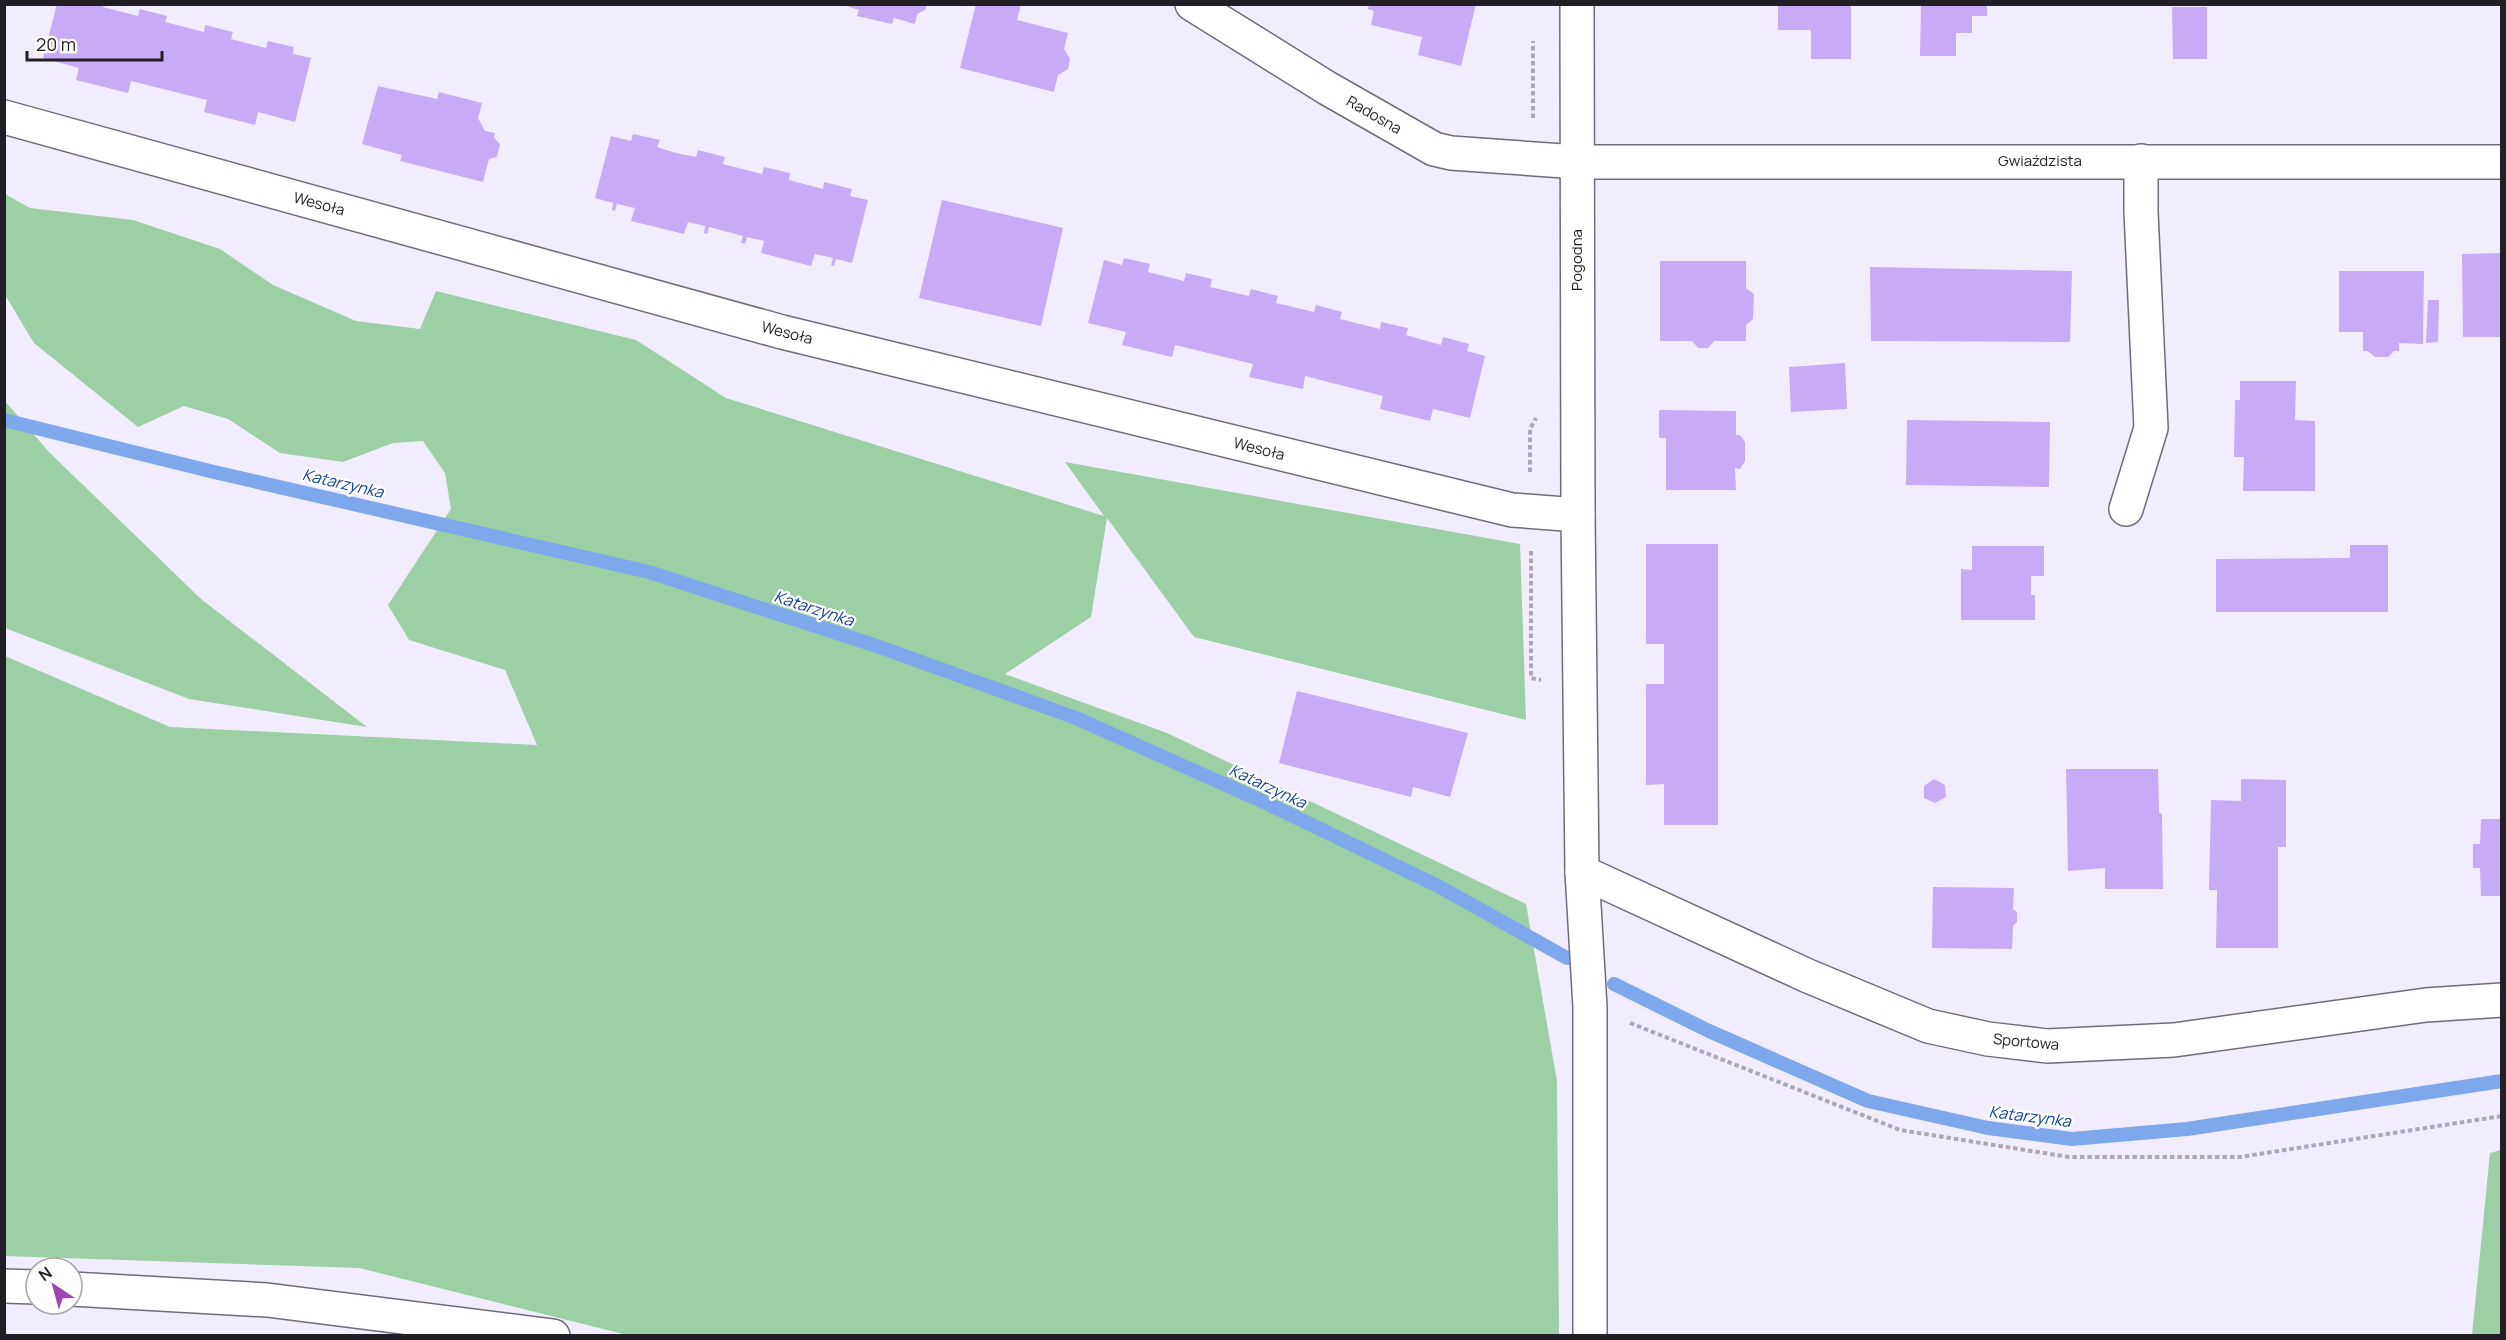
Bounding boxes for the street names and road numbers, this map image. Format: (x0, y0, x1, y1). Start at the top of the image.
street label: Radosna (1343, 90, 1406, 139)
street label: Gwiaździsta (1998, 150, 2082, 171)
street label: Wesoła (291, 187, 347, 220)
street label: Pogodna (1566, 229, 1587, 291)
street label: Wesoła (759, 316, 815, 349)
street label: Wesoła (1231, 432, 1287, 465)
street label: Sportowa (1992, 1028, 2060, 1055)

